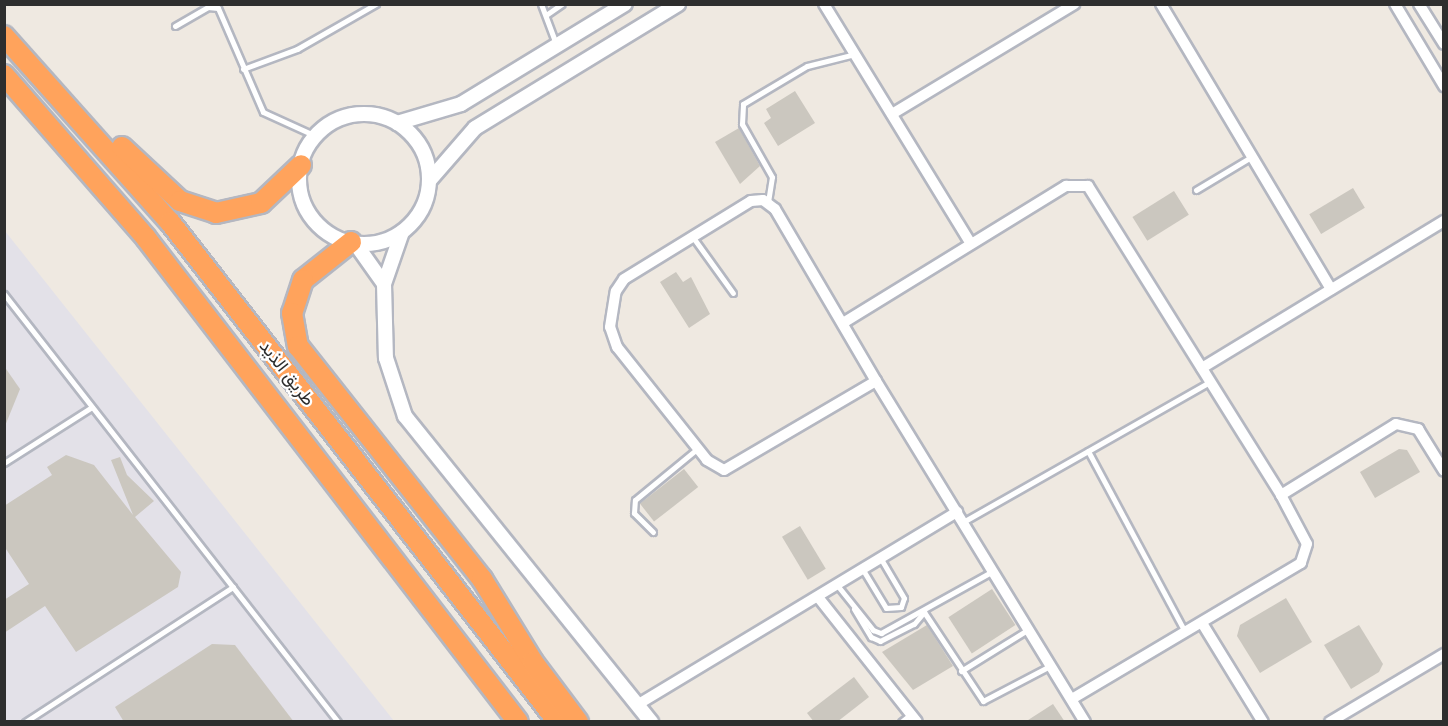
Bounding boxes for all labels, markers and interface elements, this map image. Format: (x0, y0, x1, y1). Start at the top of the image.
street label: طريق الذيد (255, 336, 319, 410)

